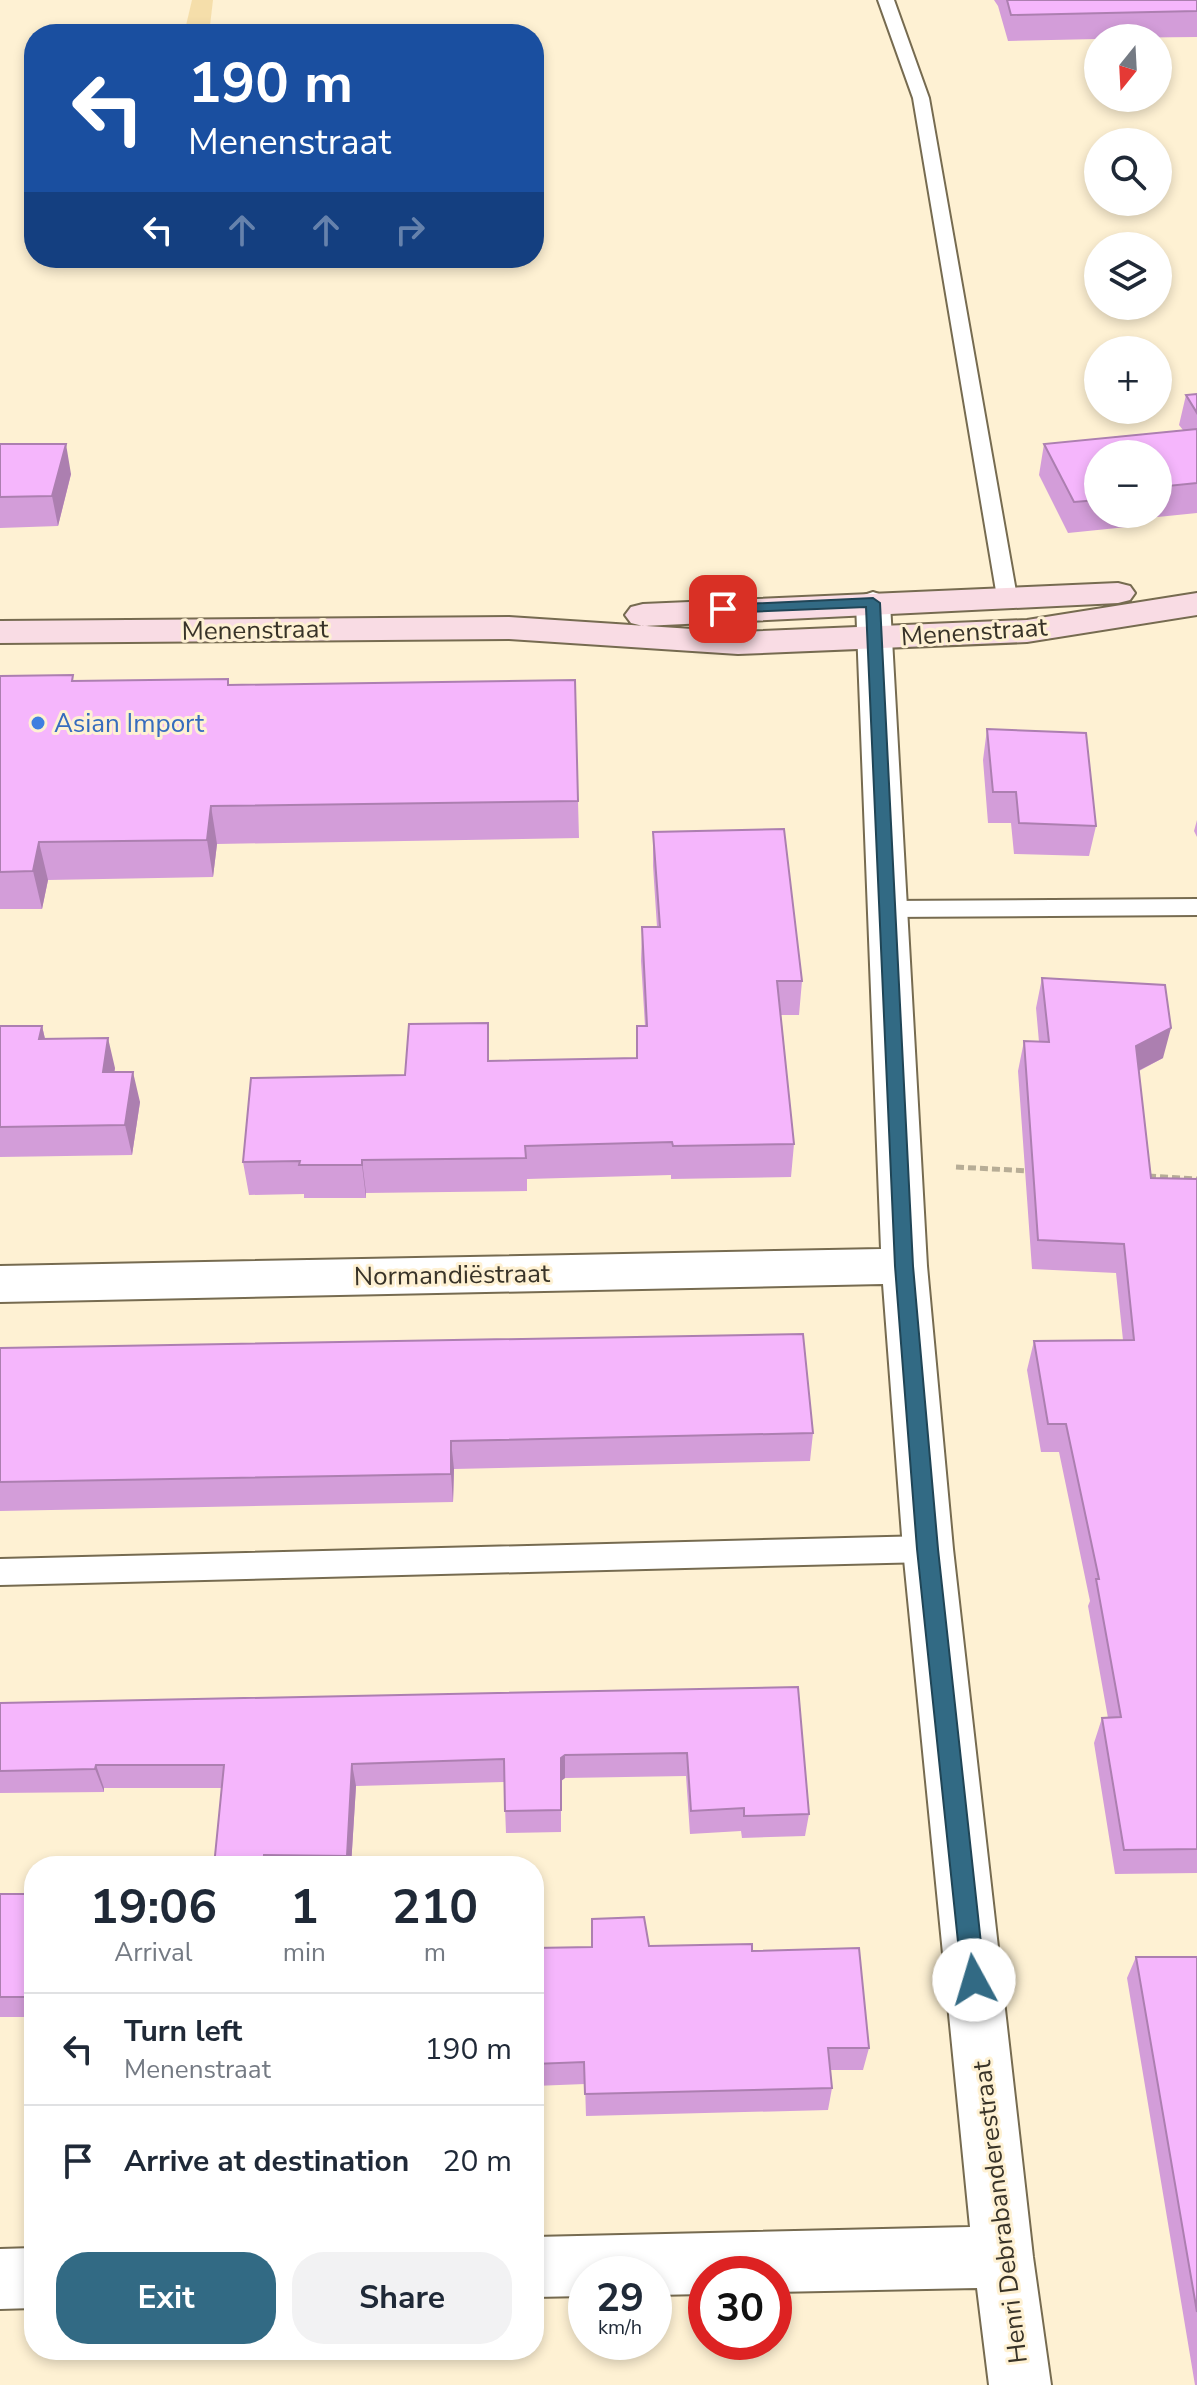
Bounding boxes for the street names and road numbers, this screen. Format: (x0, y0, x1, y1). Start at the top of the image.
street label: Menenstraat (900, 609, 1049, 655)
street label: Menenstraat (181, 611, 330, 649)
street label: Normandiëstraat (354, 1256, 551, 1294)
street label: Henri Debrabanderestraat (964, 2058, 1036, 2365)

